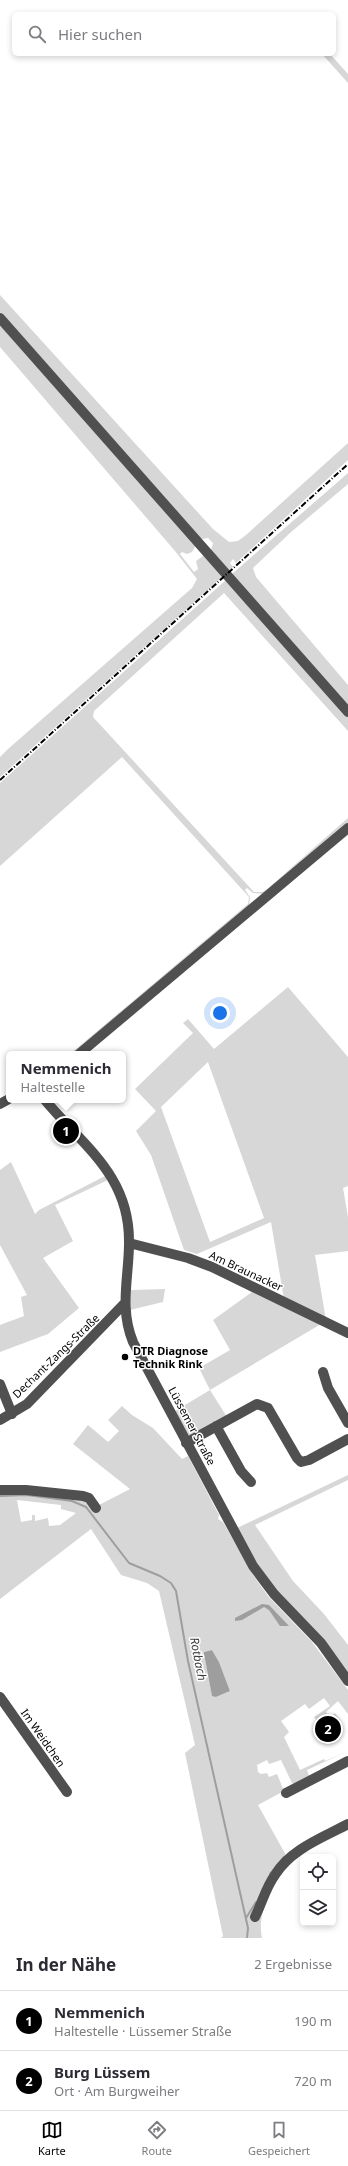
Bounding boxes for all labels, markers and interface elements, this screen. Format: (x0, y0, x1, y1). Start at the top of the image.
search box (12, 12, 336, 56)
icon: search (26, 23, 48, 45)
text: Hier suchen (58, 24, 142, 44)
your location (210, 1003, 230, 1023)
popup (6, 1051, 126, 1103)
text: Nemmenich (20, 1058, 112, 1078)
text: Haltestelle (20, 1078, 85, 1096)
pin: 1 (53, 1116, 79, 1146)
street label: Am Braunacker (207, 1247, 286, 1294)
street label: Dechant-Zangs-Straße (9, 1310, 102, 1401)
place label: DTR Diagnose Technik Rink (133, 1343, 209, 1371)
marker: DTR Diagnose Technik Rink (120, 1352, 130, 1362)
street label: Lüssemer Straße (165, 1384, 219, 1468)
water label: Rotbach (186, 1636, 211, 1682)
street label: Im Weidchen (18, 1706, 69, 1770)
pin: 2 (315, 1714, 341, 1744)
map controls (300, 1854, 336, 1926)
button: locate (300, 1854, 336, 1890)
button: layers (300, 1890, 336, 1926)
text: In der Nähe (16, 1953, 116, 1976)
text: 2 Ergebnisse (254, 1955, 332, 1973)
text: Nemmenich (54, 2002, 145, 2022)
text: 1 (25, 2012, 33, 2030)
text: 190 m (294, 2012, 332, 2030)
text: Haltestelle · Lüssemer Straße (54, 2022, 231, 2040)
text: Burg Lüssem (54, 2062, 150, 2082)
text: 2 (25, 2072, 33, 2090)
text: 720 m (294, 2072, 332, 2090)
text: Ort · Am Burgweiher (54, 2082, 180, 2100)
tab: Karte (38, 2119, 66, 2158)
tab: Route (142, 2119, 172, 2158)
tab: Gespeichert (248, 2119, 310, 2158)

